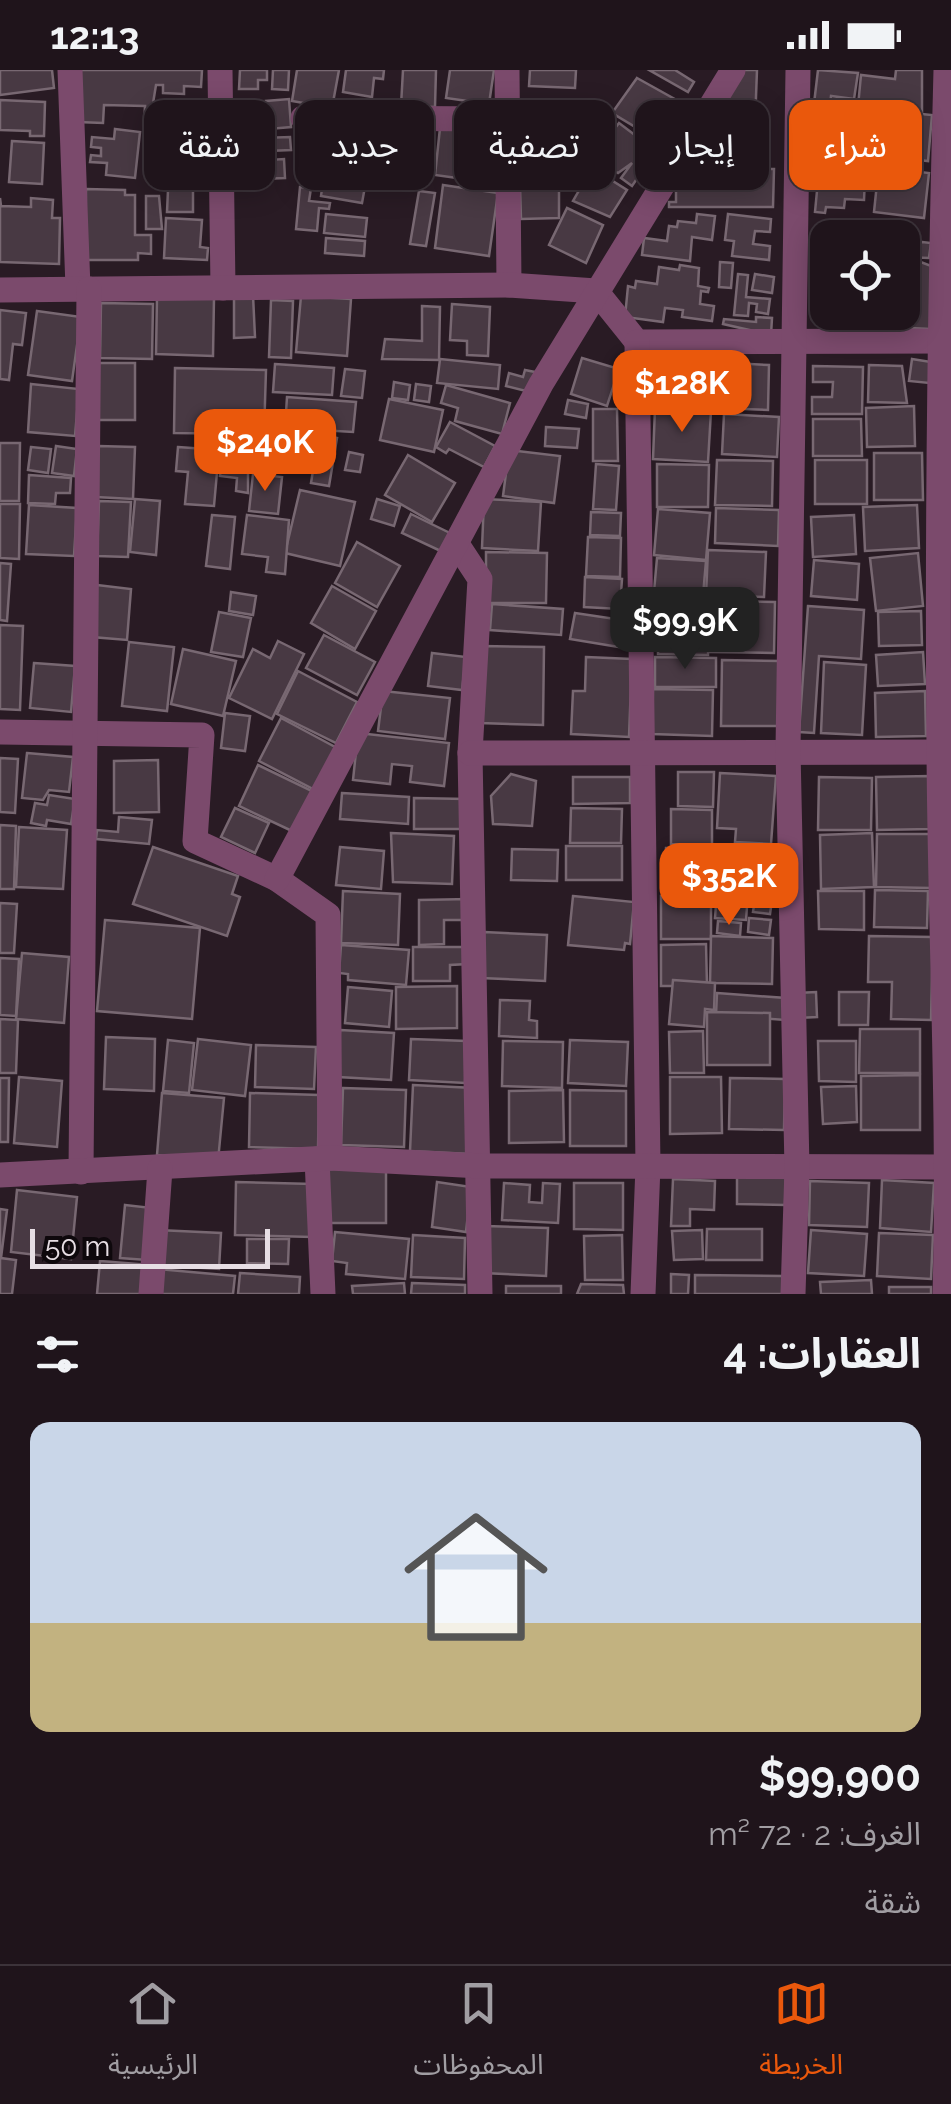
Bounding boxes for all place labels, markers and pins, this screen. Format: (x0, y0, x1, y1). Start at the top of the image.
pin: $128K (612, 350, 752, 435)
pin: $240K (195, 409, 335, 494)
pin: $99.9K (604, 587, 766, 672)
pin: $352K (659, 843, 799, 928)

